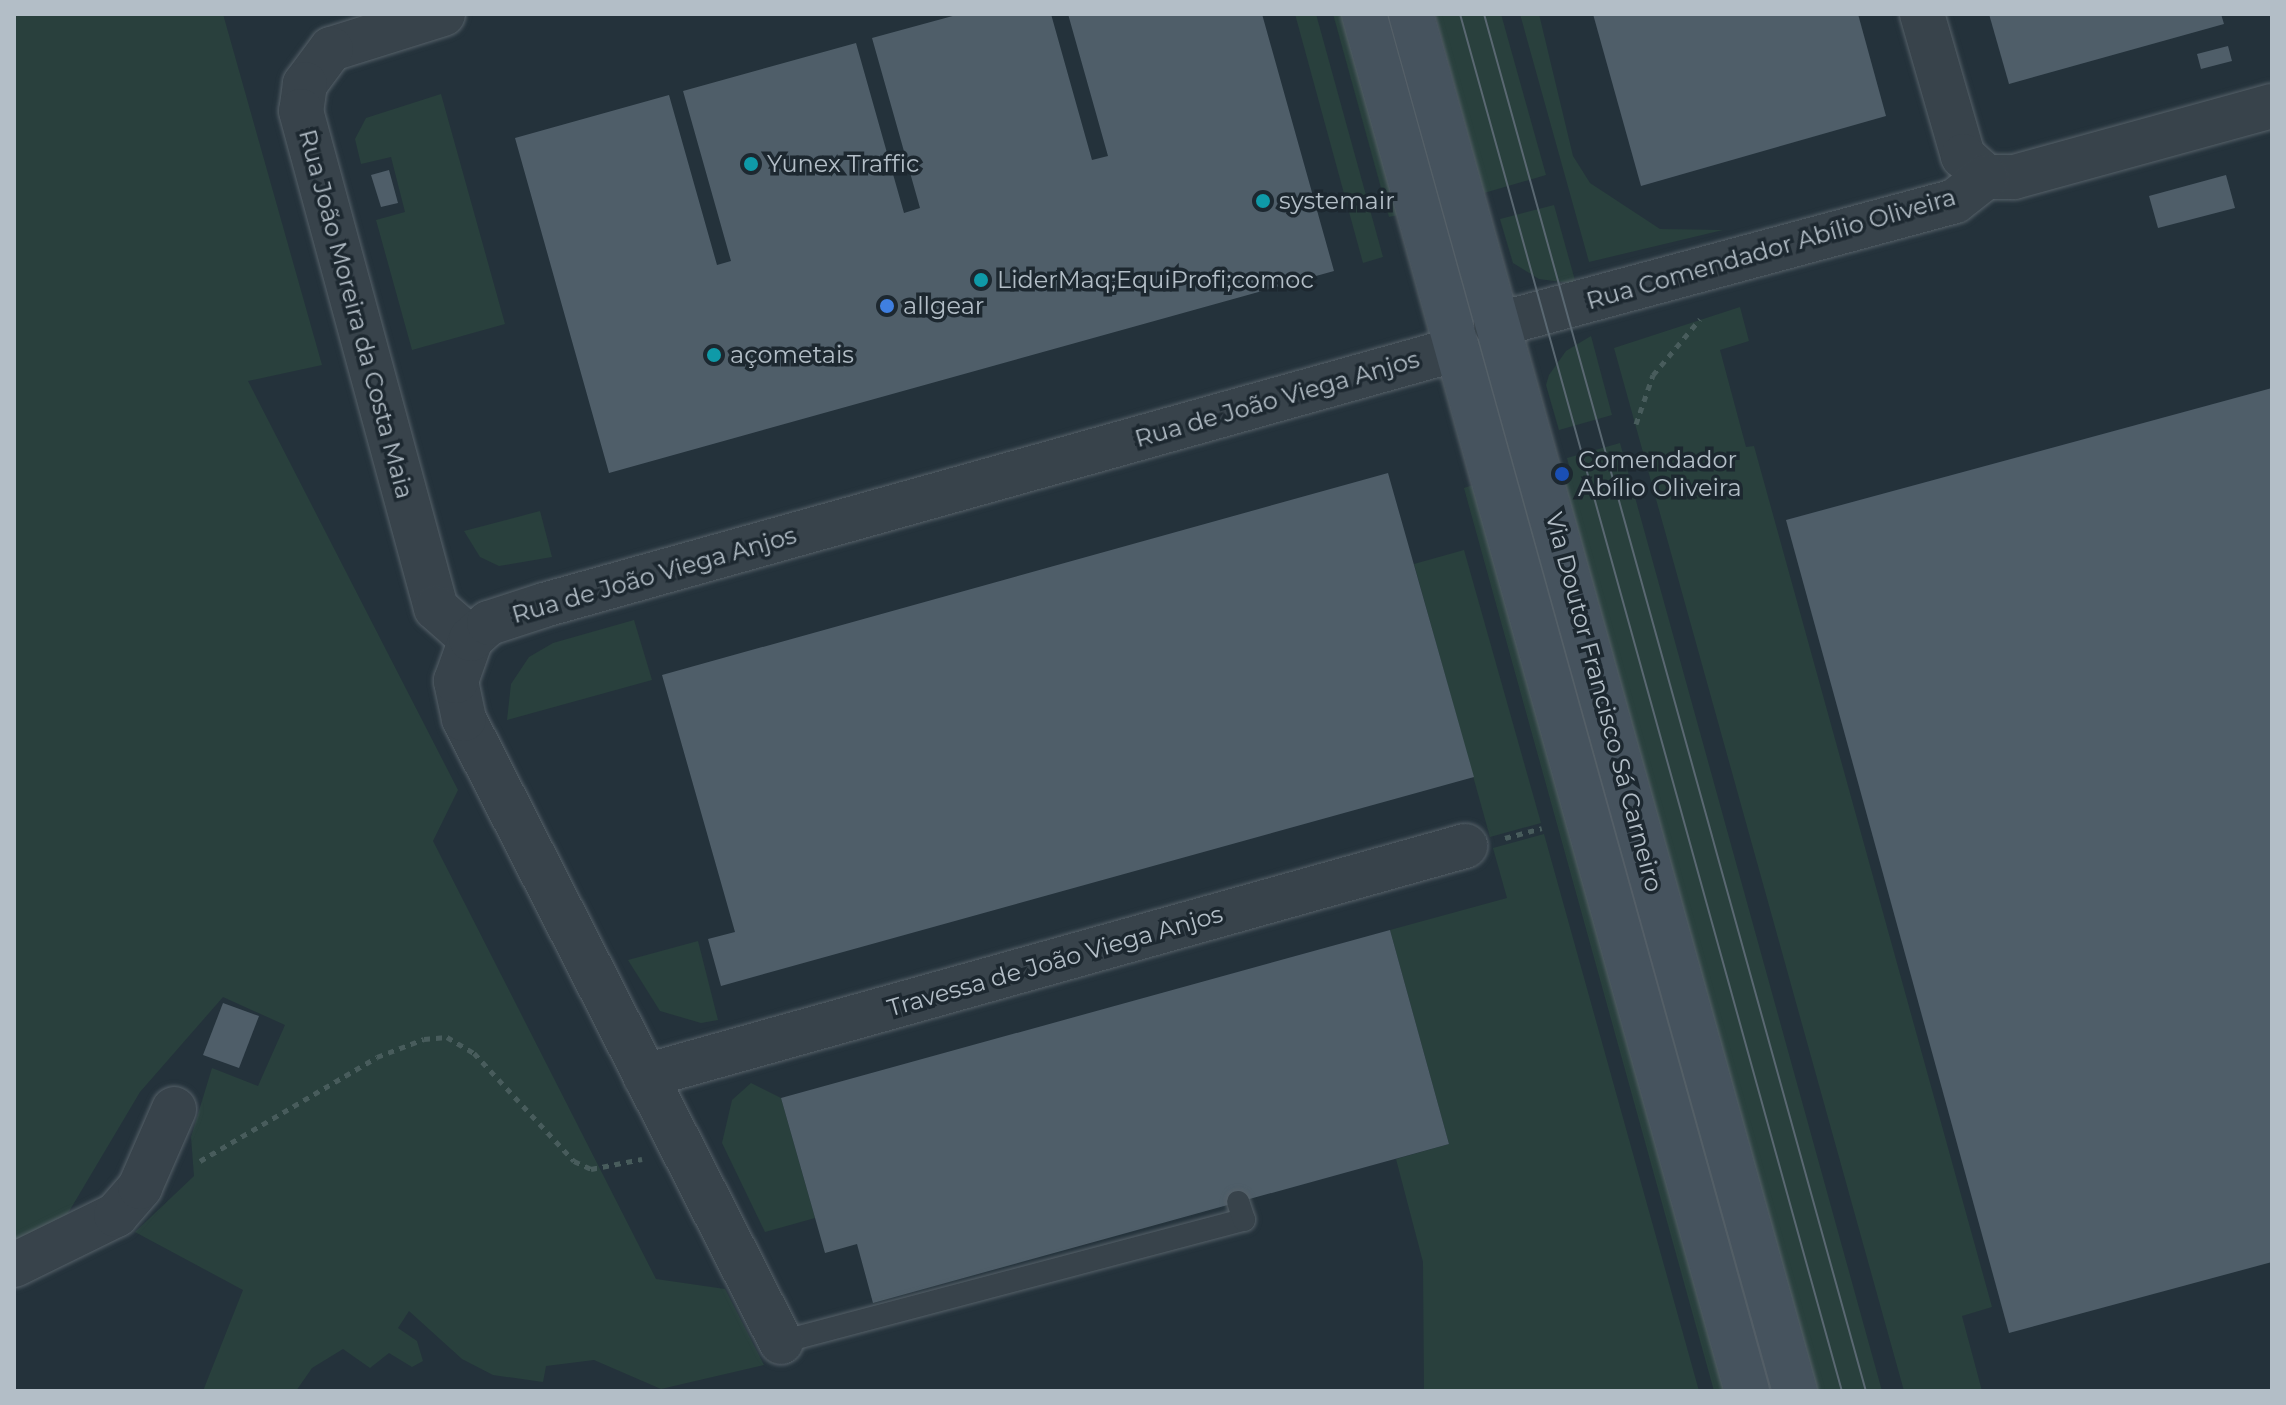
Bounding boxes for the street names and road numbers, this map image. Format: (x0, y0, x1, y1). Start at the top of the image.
street label: Rua João Moreira da Costa Maia (293, 126, 419, 502)
street label: Rua Comendador Abílio Oliveira (1583, 182, 1959, 316)
street label: Rua de João Viega Anjos (1132, 345, 1422, 453)
street label: Via Doutor Francisco Sá Carneiro (1539, 509, 1669, 895)
street label: Rua de João Viega Anjos (509, 521, 799, 629)
street label: Travessa de João Viega Anjos (884, 899, 1226, 1023)

